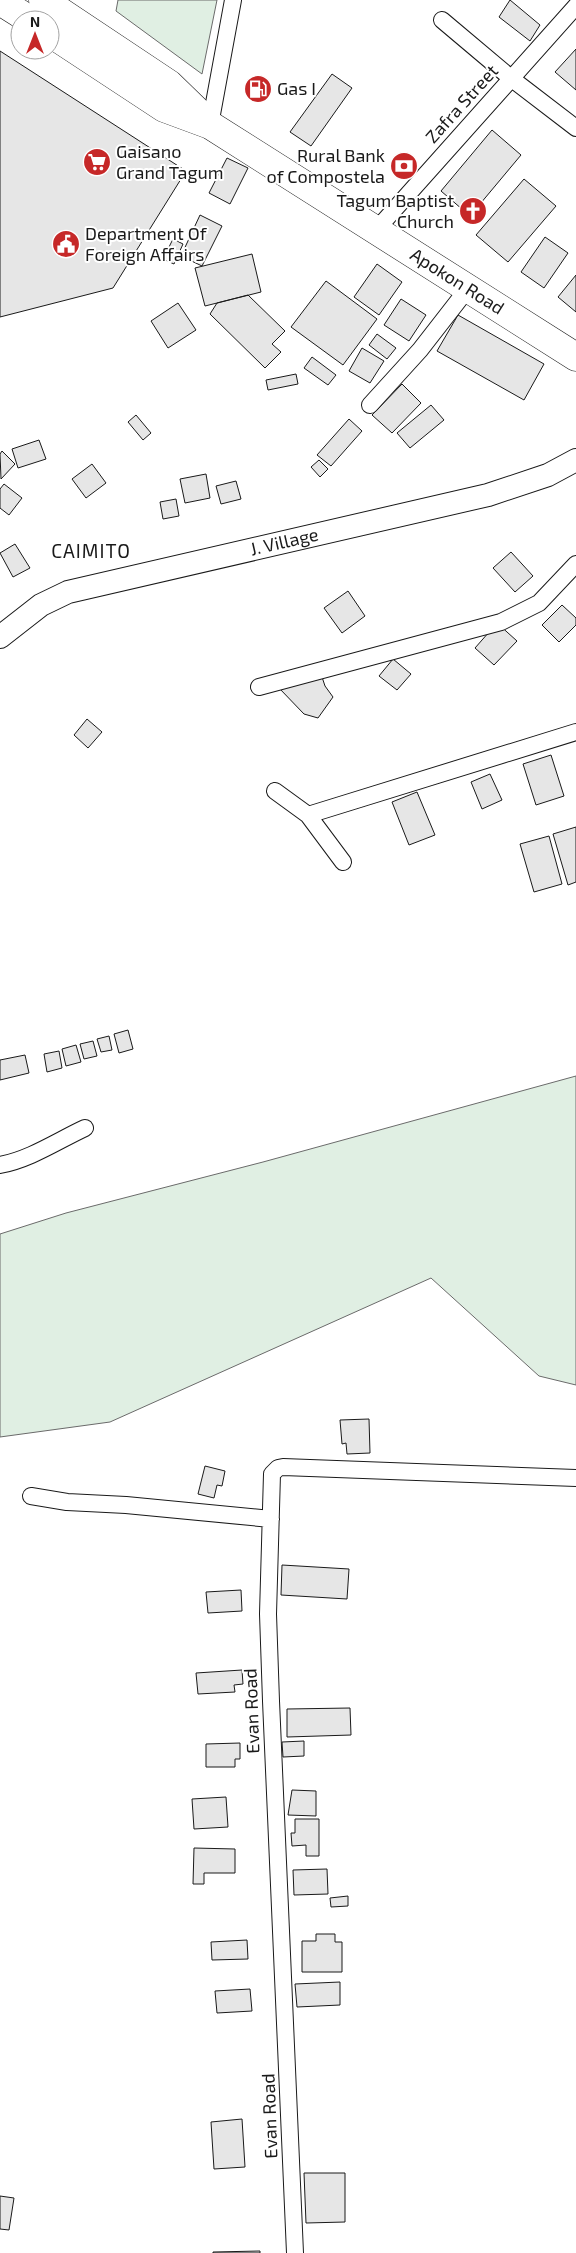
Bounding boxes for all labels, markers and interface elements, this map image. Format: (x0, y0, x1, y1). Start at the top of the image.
north arrow (10, 10, 60, 60)
text: N (30, 13, 40, 30)
street label: Zafra Street (420, 59, 502, 147)
fuel station icon: Gas I (243, 74, 273, 104)
place label: Gas I (277, 77, 316, 99)
place label: Gaisano Grand Tagum (116, 140, 224, 183)
place label: Rural Bank of Compostela (266, 144, 385, 187)
supermarket icon: Gaisano Grand Tagum (82, 147, 112, 177)
bank icon: Rural Bank of Compostela (389, 151, 419, 181)
place label: Tagum Baptist Church (336, 189, 454, 232)
church icon: Tagum Baptist Church (458, 196, 488, 226)
place label: Department Of Foreign Affairs (85, 222, 208, 265)
public building icon: Department Of Foreign Affairs (51, 229, 81, 259)
street label: Apokon Road (407, 243, 509, 319)
street label: J. Village (248, 523, 320, 560)
district label: CAIMITO (51, 539, 131, 562)
street label: Evan Road (239, 1668, 263, 1754)
street label: Evan Road (257, 2073, 281, 2159)

